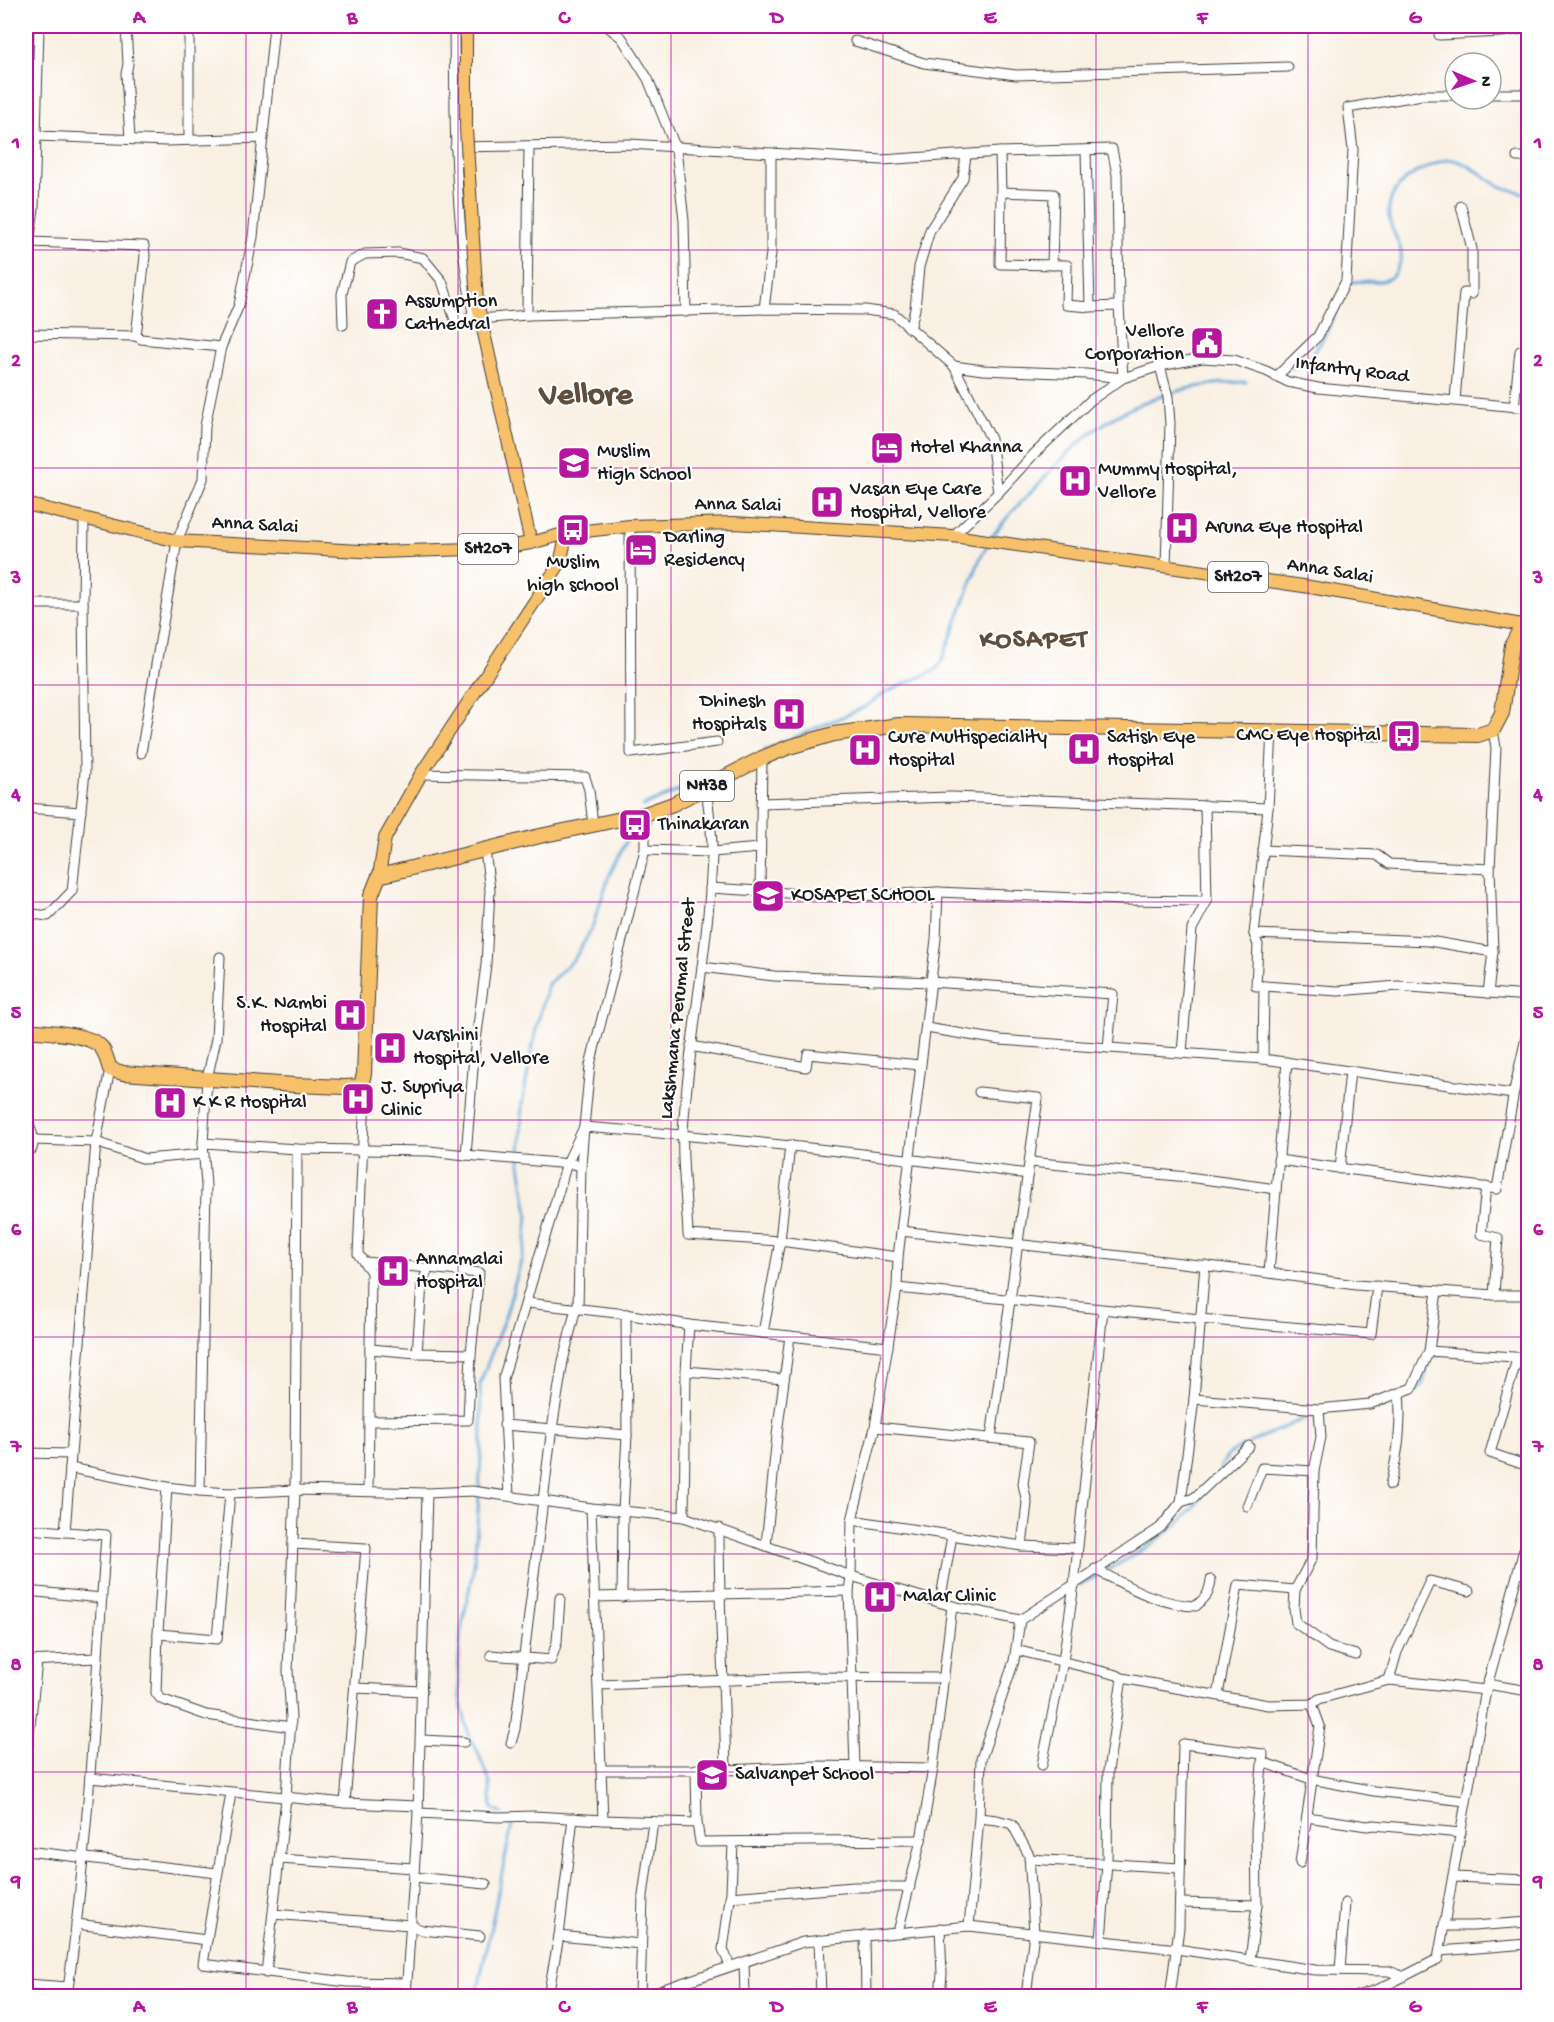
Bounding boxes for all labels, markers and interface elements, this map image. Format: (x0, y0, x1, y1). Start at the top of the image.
text: A (132, 8, 147, 31)
text: B (346, 8, 358, 31)
text: C (558, 8, 572, 31)
text: D (768, 8, 784, 31)
text: E (984, 8, 998, 31)
text: F (1196, 8, 1209, 31)
text: G (1409, 8, 1423, 31)
north arrow (1443, 51, 1503, 111)
text: N (1475, 76, 1494, 88)
text: 1 (11, 133, 20, 156)
text: 1 (1533, 133, 1542, 156)
place label: Assumption Cathedral (405, 291, 498, 337)
church icon: Assumption Cathedral (364, 296, 400, 332)
place label: Vellore Corporation (1085, 321, 1185, 367)
public building icon: Vellore Corporation (1189, 325, 1225, 361)
text: 2 (11, 351, 21, 374)
text: 2 (1533, 351, 1543, 374)
street label: Infantry Road (1294, 353, 1413, 390)
district label: Vellore (538, 378, 634, 416)
hotel icon: Hotel Khanna (869, 430, 905, 466)
place label: Hotel Khanna (910, 437, 1023, 460)
place label: Muslim High School (597, 441, 692, 487)
school or university icon: Muslim High School (556, 445, 592, 481)
place label: Mummy Hospital, Vellore (1097, 459, 1238, 505)
hospital icon: Mummy Hospital, Vellore (1057, 463, 1093, 499)
place label: Vasan Eye Care Hospital, Vellore (849, 479, 987, 525)
hospital icon: Vasan Eye Care Hospital, Vellore (809, 484, 845, 520)
street label: Anna Salai (694, 494, 782, 518)
hospital icon: Aruna Eye Hospital (1164, 510, 1200, 546)
street label: Anna Salai (211, 512, 299, 540)
bus stop icon: Muslim high school (555, 512, 591, 548)
place label: Aruna Eye Hospital (1205, 517, 1363, 540)
place label: Darling Residency (662, 527, 745, 573)
hotel icon: Darling Residency (623, 532, 659, 568)
road number: SH207 (458, 534, 518, 564)
place label: Muslim high school (527, 552, 619, 598)
street label: Anna Salai (1285, 554, 1375, 590)
road number: SH207 (1208, 562, 1268, 592)
text: 3 (10, 568, 21, 591)
text: 3 (1532, 568, 1543, 591)
district label: KOSAPET (979, 626, 1089, 657)
place label: Dhinesh Hospitals (692, 691, 767, 737)
hospital icon: Dhinesh Hospitals (771, 696, 807, 732)
bus stop icon: CMC Eye Hospital (1386, 718, 1422, 754)
place label: CMC Eye Hospital (1236, 725, 1381, 748)
place label: Cure Multispeciality Hospital (888, 727, 1047, 773)
place label: Satish Eye Hospital (1107, 727, 1196, 773)
hospital icon: Satish Eye Hospital (1066, 731, 1102, 767)
hospital icon: Cure Multispeciality Hospital (847, 732, 883, 768)
road number: NH38 (680, 771, 734, 801)
text: 4 (10, 785, 21, 808)
text: 4 (1532, 785, 1543, 808)
bus stop icon: Thinakaran (617, 807, 653, 843)
place label: Thinakaran (657, 814, 750, 837)
school or university icon: KOSAPET SCHOOL (750, 878, 786, 914)
place label: KOSAPET SCHOOL (791, 885, 935, 908)
street label: Lakshmana Perumal Street (656, 896, 702, 1120)
place label: S.K. Nambi Hospital (236, 993, 327, 1039)
hospital icon: S.K. Nambi Hospital (332, 997, 368, 1033)
text: 5 (11, 1003, 22, 1026)
text: 5 (1533, 1003, 1544, 1026)
place label: Varshini Hospital, Vellore (412, 1025, 550, 1071)
hospital icon: Varshini Hospital, Vellore (372, 1030, 408, 1066)
place label: J. Supriya Clinic (381, 1077, 464, 1123)
hospital icon: J. Supriya Clinic (340, 1081, 376, 1117)
hospital icon: K K R Hospital (152, 1085, 188, 1121)
place label: K K R Hospital (193, 1092, 307, 1115)
text: 6 (11, 1220, 22, 1243)
text: 6 (1533, 1220, 1544, 1243)
place label: Annamalai Hospital (416, 1249, 503, 1295)
hospital icon: Annamalai Hospital (375, 1253, 411, 1289)
text: 7 (10, 1437, 23, 1460)
text: 7 (1532, 1437, 1545, 1460)
hospital icon: Malar Clinic (862, 1579, 898, 1615)
place label: Malar Clinic (903, 1586, 997, 1609)
text: 8 (11, 1655, 22, 1678)
text: 8 (1533, 1655, 1544, 1678)
school or university icon: Salvanpet School (694, 1757, 730, 1793)
place label: Salvanpet School (735, 1764, 874, 1787)
text: 9 (10, 1872, 21, 1895)
text: 9 (1532, 1872, 1543, 1895)
text: A (132, 1997, 147, 2020)
text: B (346, 1997, 358, 2020)
text: C (558, 1997, 572, 2020)
text: D (768, 1997, 784, 2020)
text: E (984, 1997, 998, 2020)
text: F (1196, 1997, 1209, 2020)
text: G (1409, 1997, 1423, 2020)

